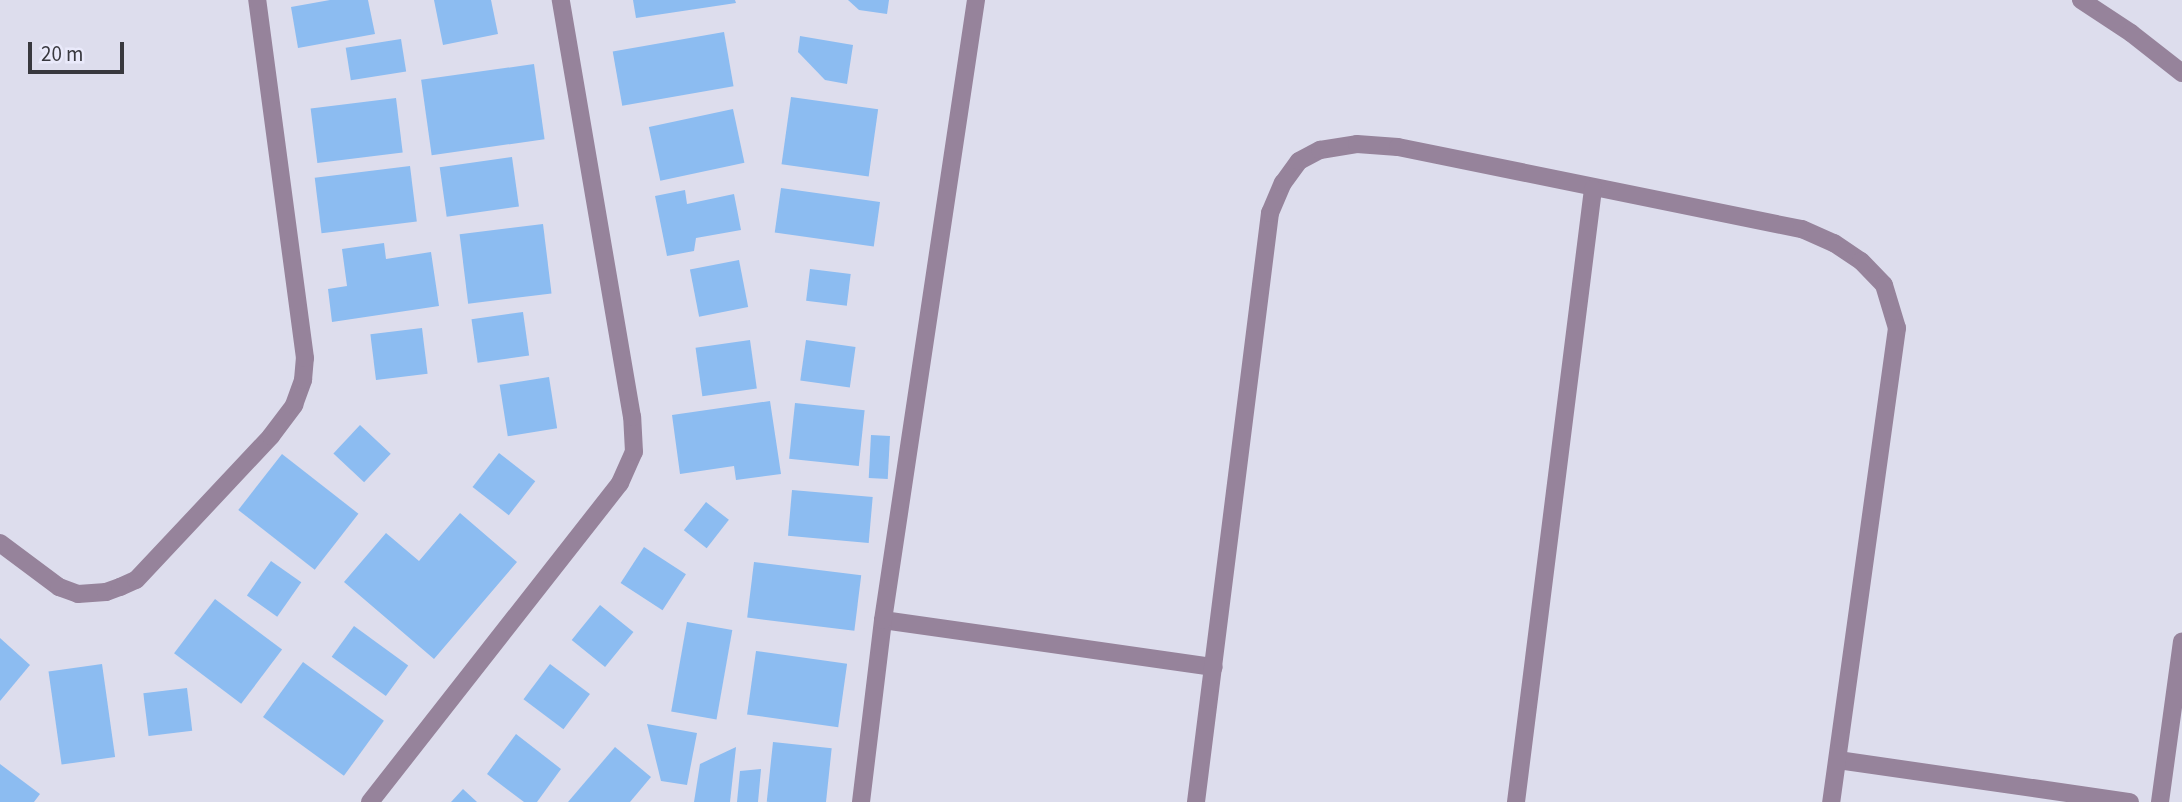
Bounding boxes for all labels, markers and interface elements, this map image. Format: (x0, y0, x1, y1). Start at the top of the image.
scale bar (32, 28, 128, 72)
text: 20 m (41, 39, 83, 69)

